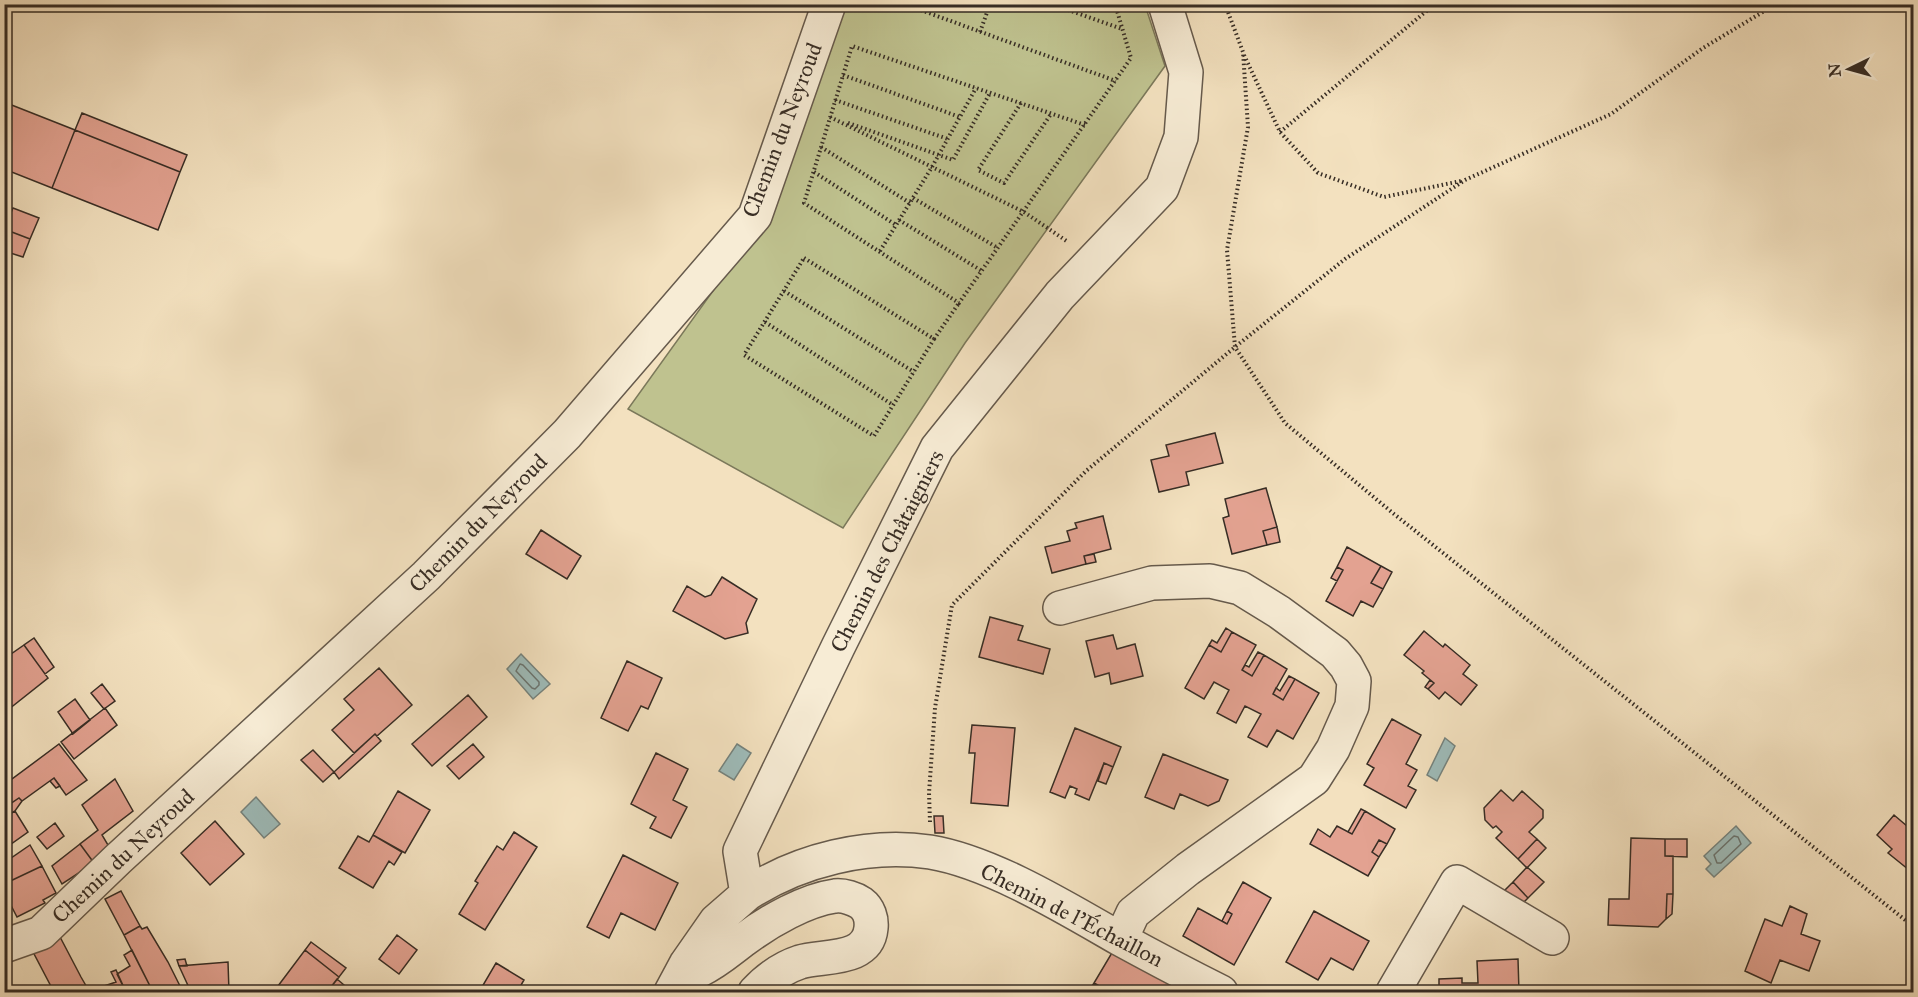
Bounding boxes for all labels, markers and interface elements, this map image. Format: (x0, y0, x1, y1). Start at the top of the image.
street label: Chemin du Neyroud (736, 39, 828, 221)
north arrow (1819, 39, 1879, 99)
text: N (1824, 62, 1845, 78)
street label: Chemin des Châtaigniers (824, 445, 950, 657)
street label: Chemin du Neyroud (403, 448, 553, 598)
street label: Chemin du Neyroud (46, 783, 200, 929)
street label: Chemin de l'Échaillon (976, 857, 1168, 973)

